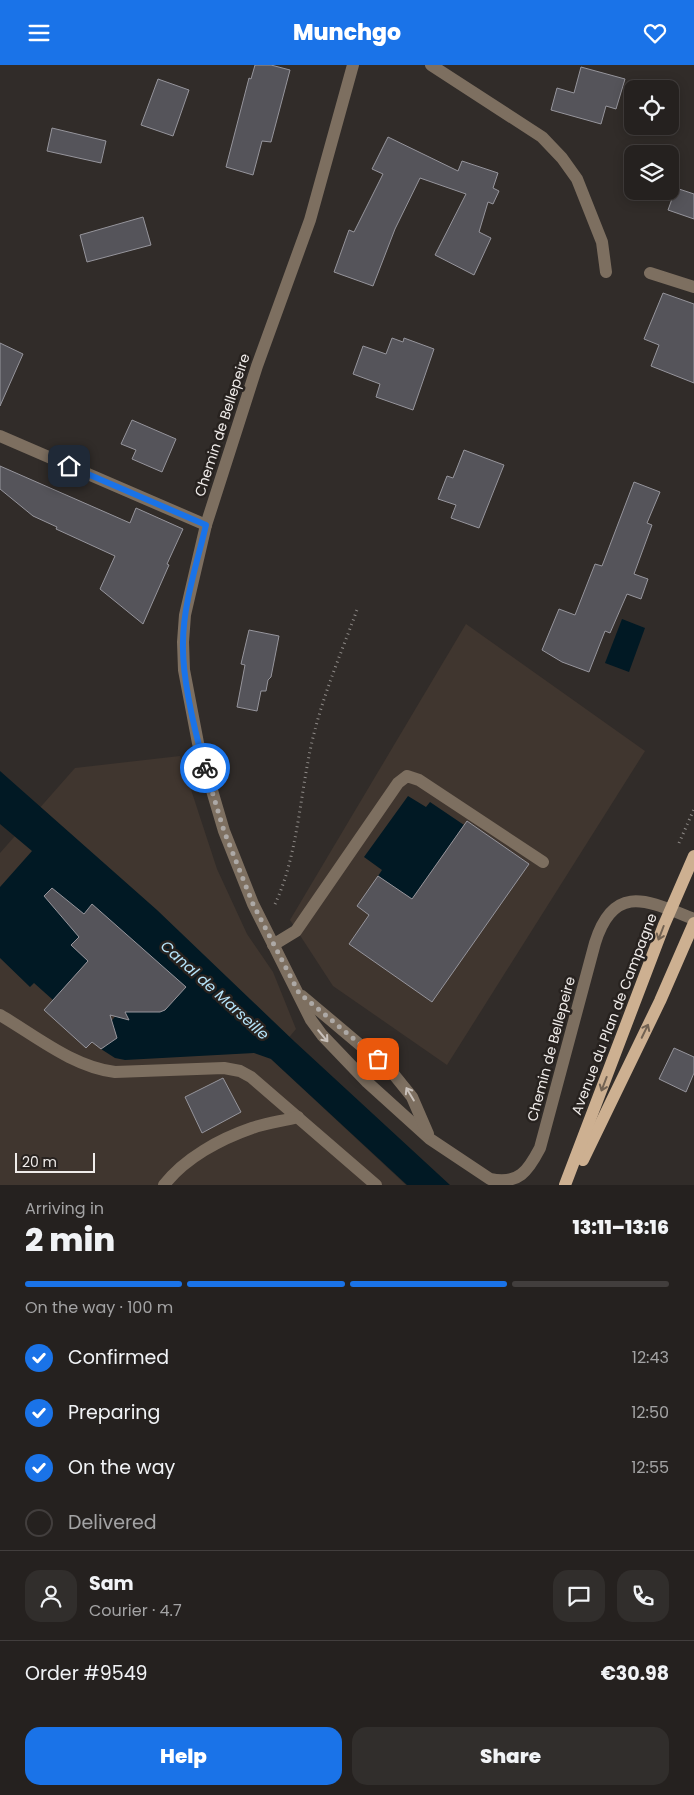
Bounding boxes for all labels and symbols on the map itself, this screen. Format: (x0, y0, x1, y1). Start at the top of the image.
street label: Chemin de Bellepeire (189, 351, 255, 499)
pin (48, 445, 90, 487)
courier (180, 743, 230, 793)
street label: Avenue du Plan de Campagne (566, 910, 662, 1118)
one-way arrow (656, 924, 665, 940)
water label: Canal de Marseille (156, 935, 274, 1045)
street label: Chemin de Bellepeire (522, 974, 580, 1124)
one-way arrow (641, 1024, 650, 1039)
one-way arrow (318, 1029, 329, 1042)
pin (357, 1038, 399, 1080)
one-way arrow (598, 1077, 607, 1092)
one-way arrow (404, 1088, 414, 1102)
scale bar (15, 1150, 95, 1173)

